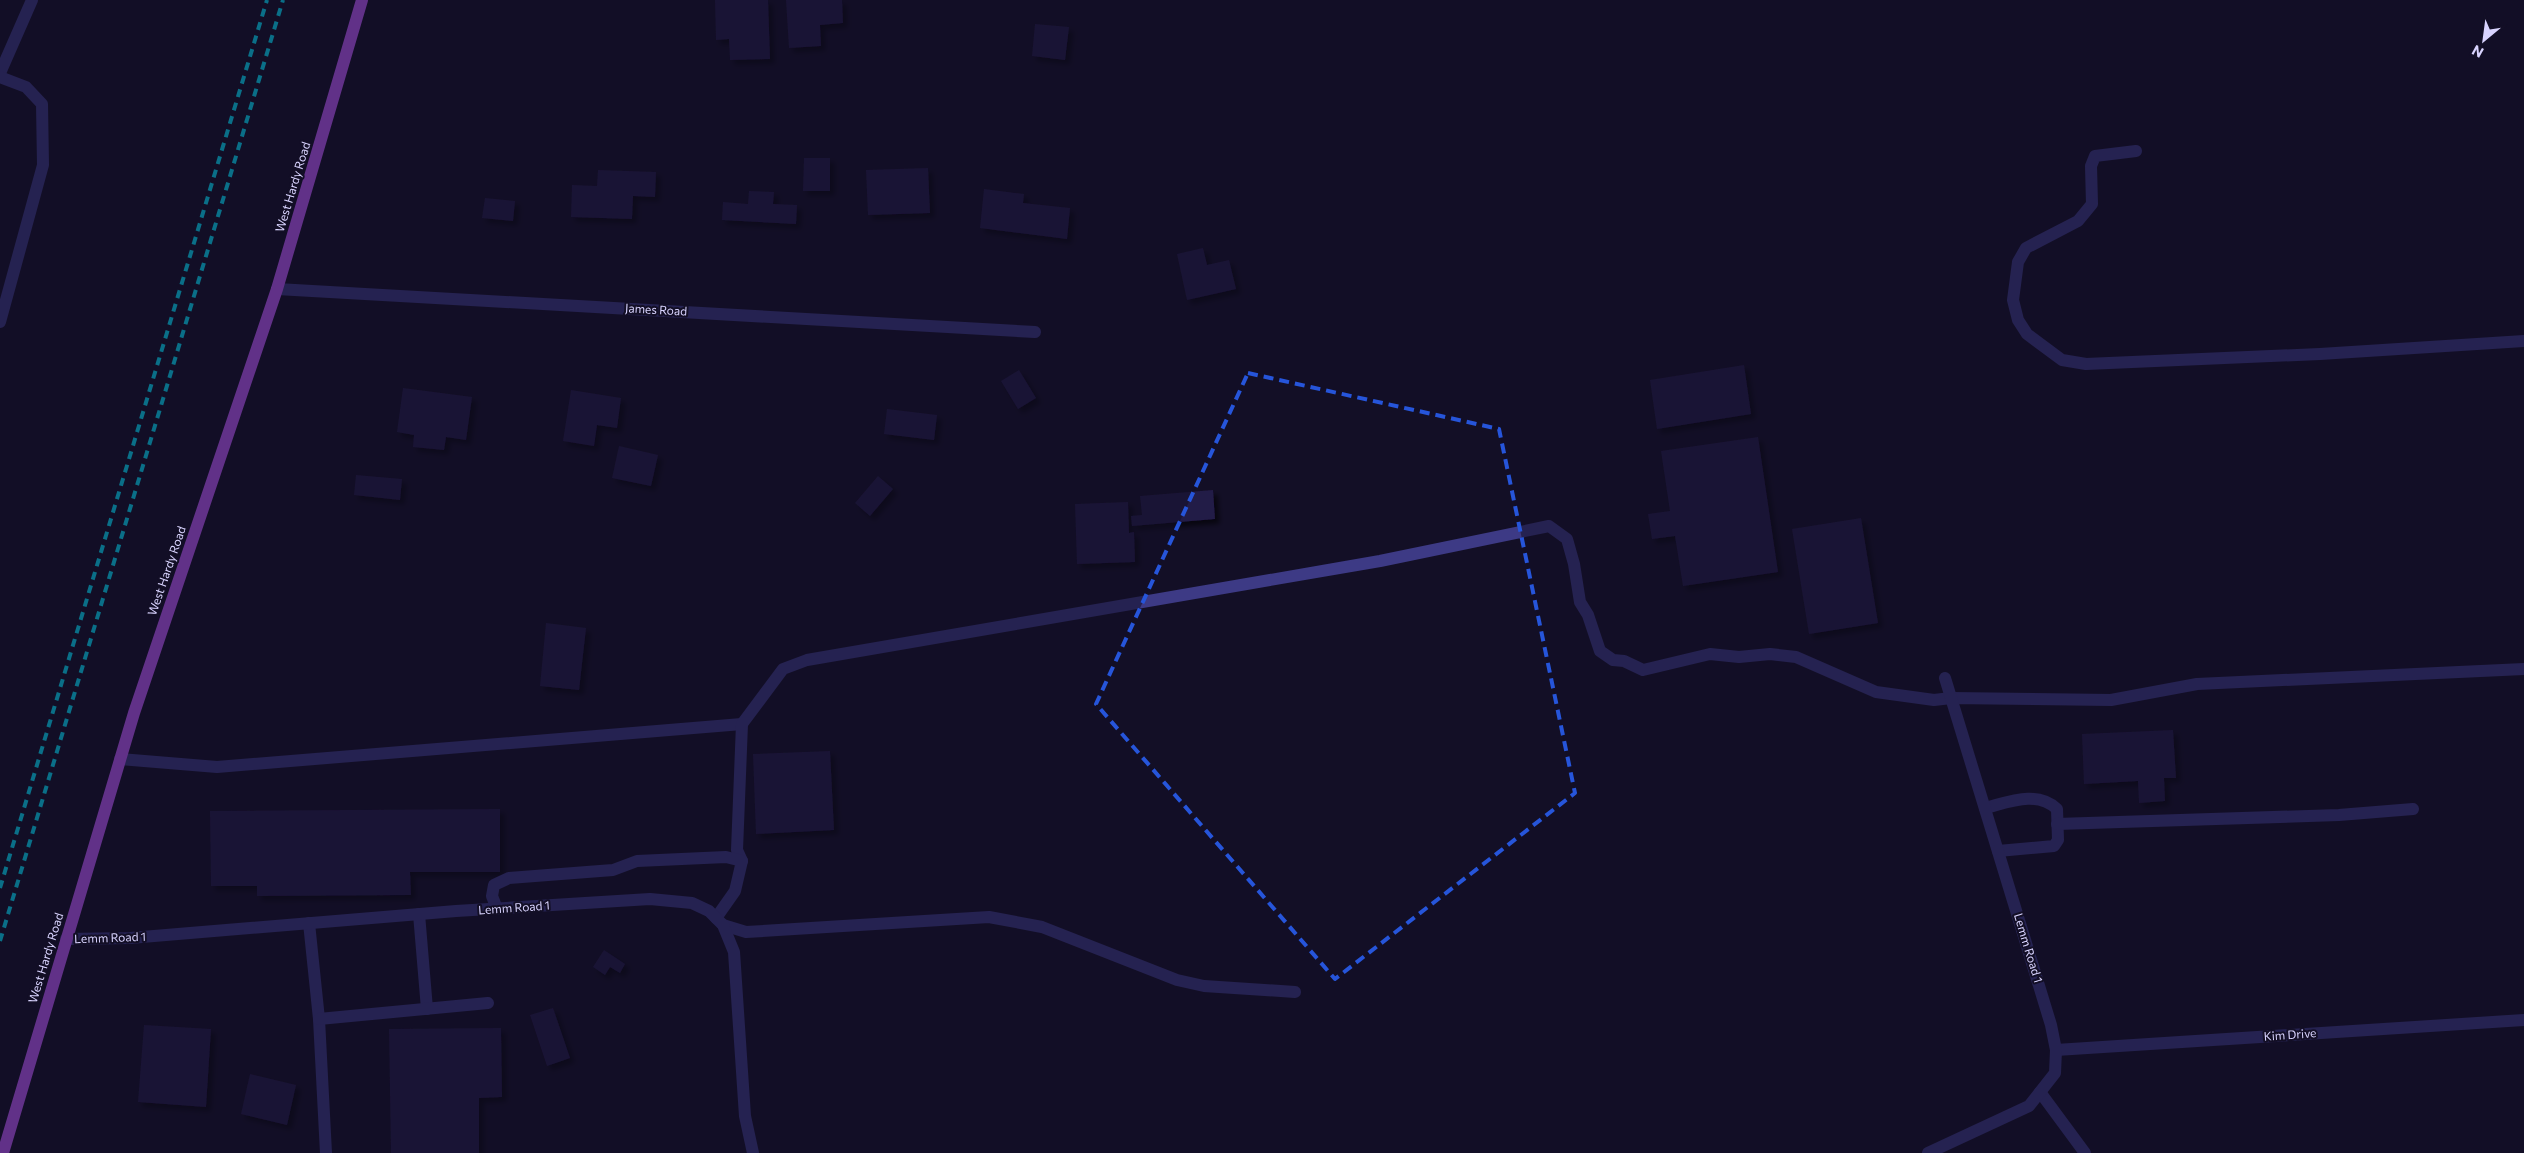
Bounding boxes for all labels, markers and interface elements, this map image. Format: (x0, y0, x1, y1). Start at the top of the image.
north arrow (2459, 15, 2509, 65)
text: N (2469, 42, 2486, 62)
street label: West Hardy Road (272, 140, 312, 234)
street label: James Road (624, 300, 688, 319)
street label: West Hardy Road (144, 524, 188, 617)
street label: Lemm Road 1 (478, 898, 550, 916)
street label: West Hardy Road (25, 911, 65, 1005)
street label: Lemm Road 1 (2012, 911, 2046, 984)
street label: Lemm Road 1 (74, 929, 146, 945)
street label: Kim Drive (2263, 1025, 2317, 1043)

